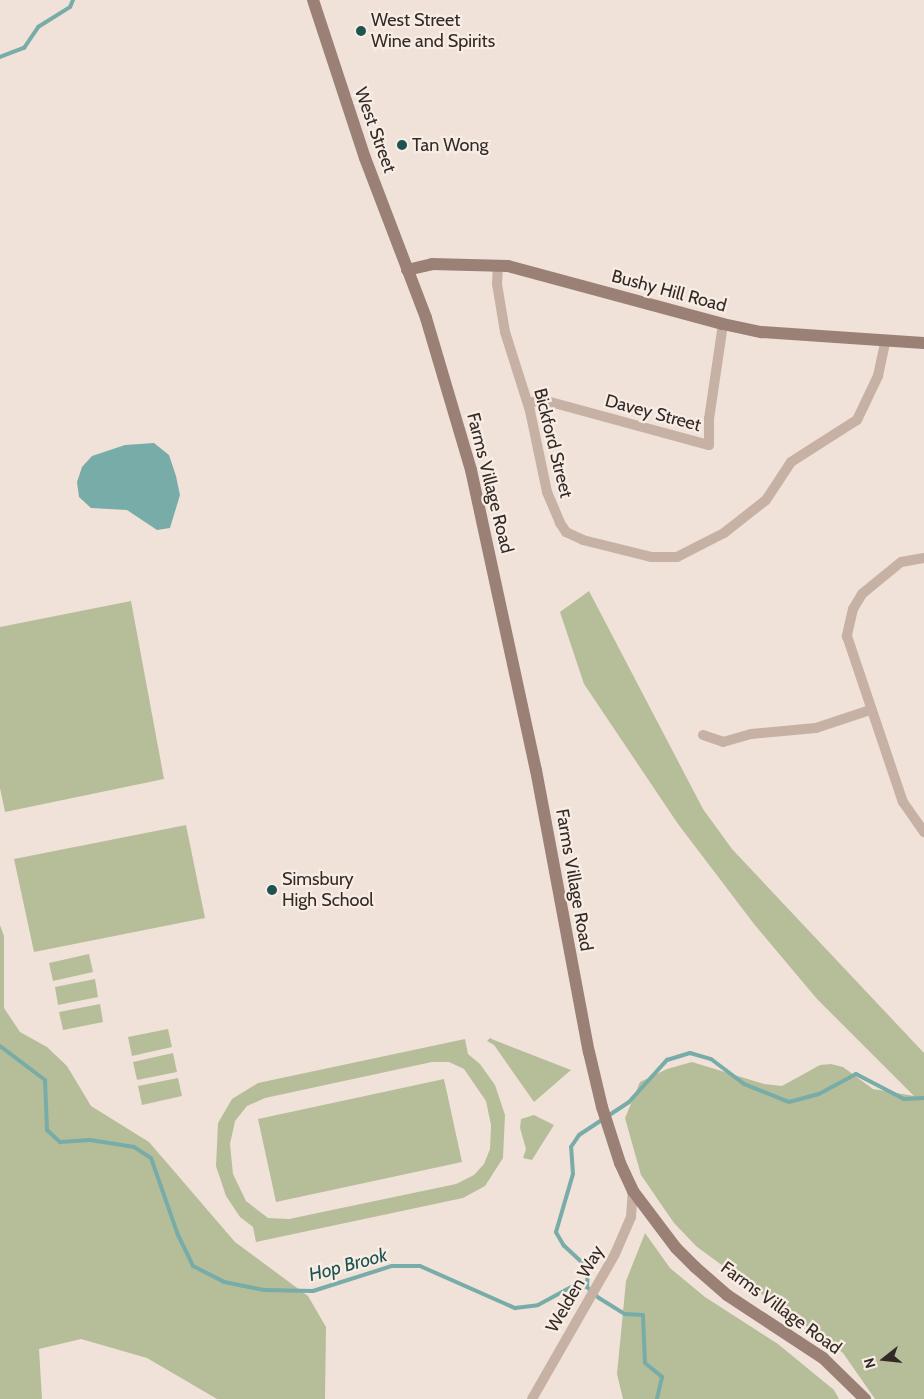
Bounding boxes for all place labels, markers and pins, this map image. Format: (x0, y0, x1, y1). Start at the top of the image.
place label: West Street Wine and Spirits (371, 10, 495, 52)
marker: West Street Wine and Spirits (355, 25, 367, 37)
place label: Tan Wong (412, 134, 488, 156)
marker: Tan Wong (396, 139, 408, 151)
place label: Simsbury High School (282, 869, 374, 912)
marker: Simsbury High School (266, 884, 278, 896)

